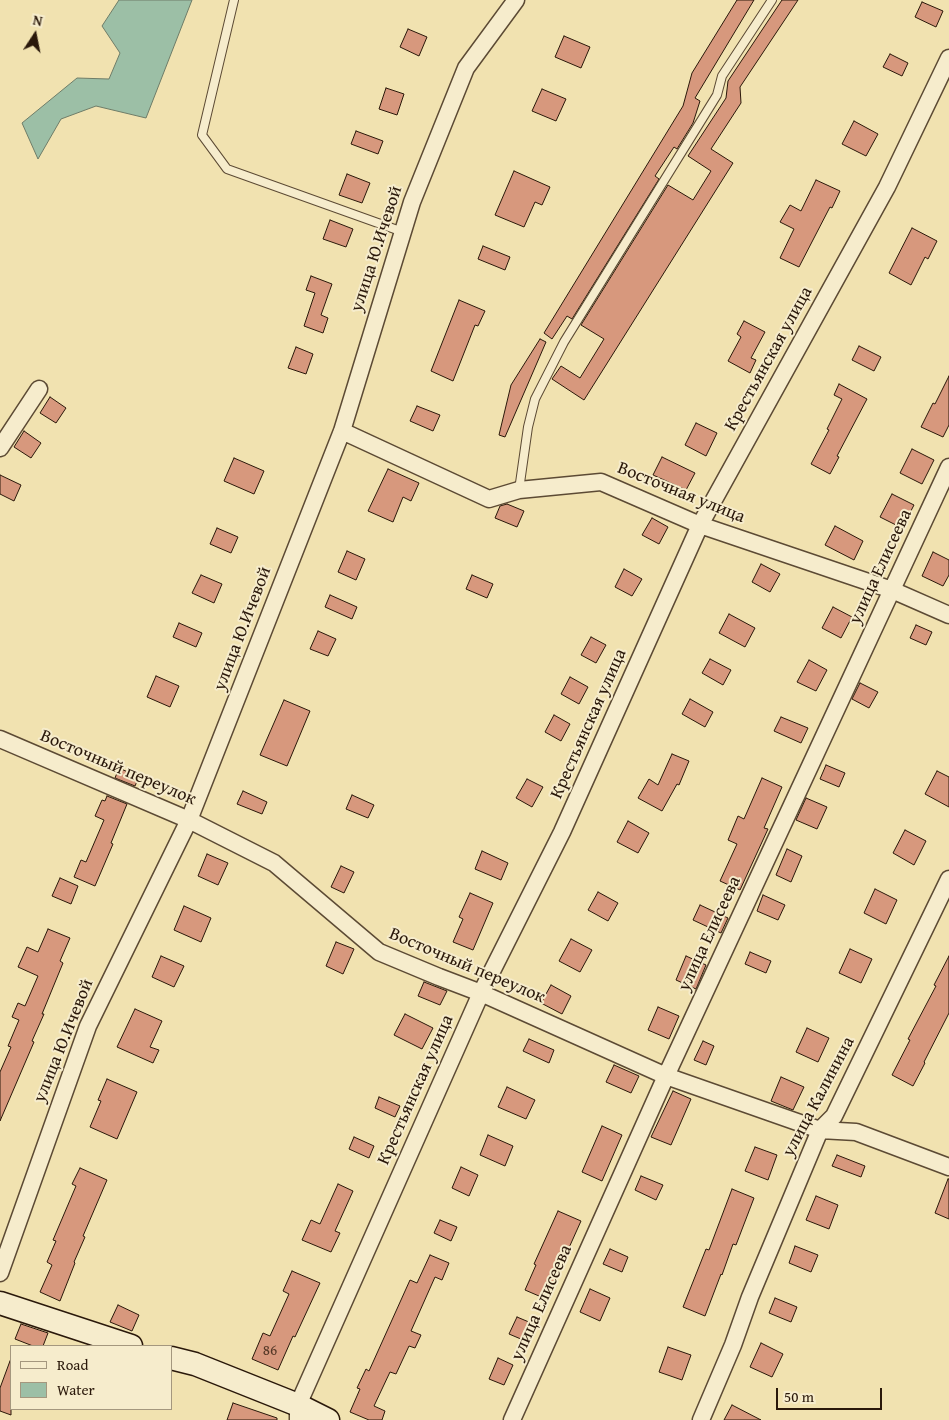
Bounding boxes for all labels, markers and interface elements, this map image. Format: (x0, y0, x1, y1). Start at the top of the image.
north arrow (10, 10, 60, 60)
text: N (31, 10, 44, 31)
street label: улица Ю.Ичевой (346, 183, 408, 315)
street label: Крестьянская улица (720, 283, 818, 435)
street label: Восточная улица (614, 458, 748, 528)
street label: улица Елисеева (845, 506, 917, 628)
street label: улица Ю.Ичевой (209, 564, 277, 694)
street label: Крестьянская улица (546, 646, 632, 802)
street label: Восточный переулок (37, 725, 199, 811)
street label: улица Елисеева (674, 873, 746, 995)
street label: Восточный переулок (386, 923, 548, 1009)
street label: улица Ю.Ичевой (29, 976, 99, 1106)
street label: Крестьянская улица (373, 1012, 459, 1168)
street label: улица Калинина (778, 1033, 860, 1161)
street label: улица Елисеева (507, 1242, 577, 1364)
house number: 86 (263, 1342, 277, 1360)
legend (10, 1345, 172, 1410)
text: Road (57, 1354, 88, 1375)
scale bar (779, 1378, 885, 1410)
text: Water (57, 1379, 95, 1400)
text: 50 m (784, 1386, 814, 1407)

